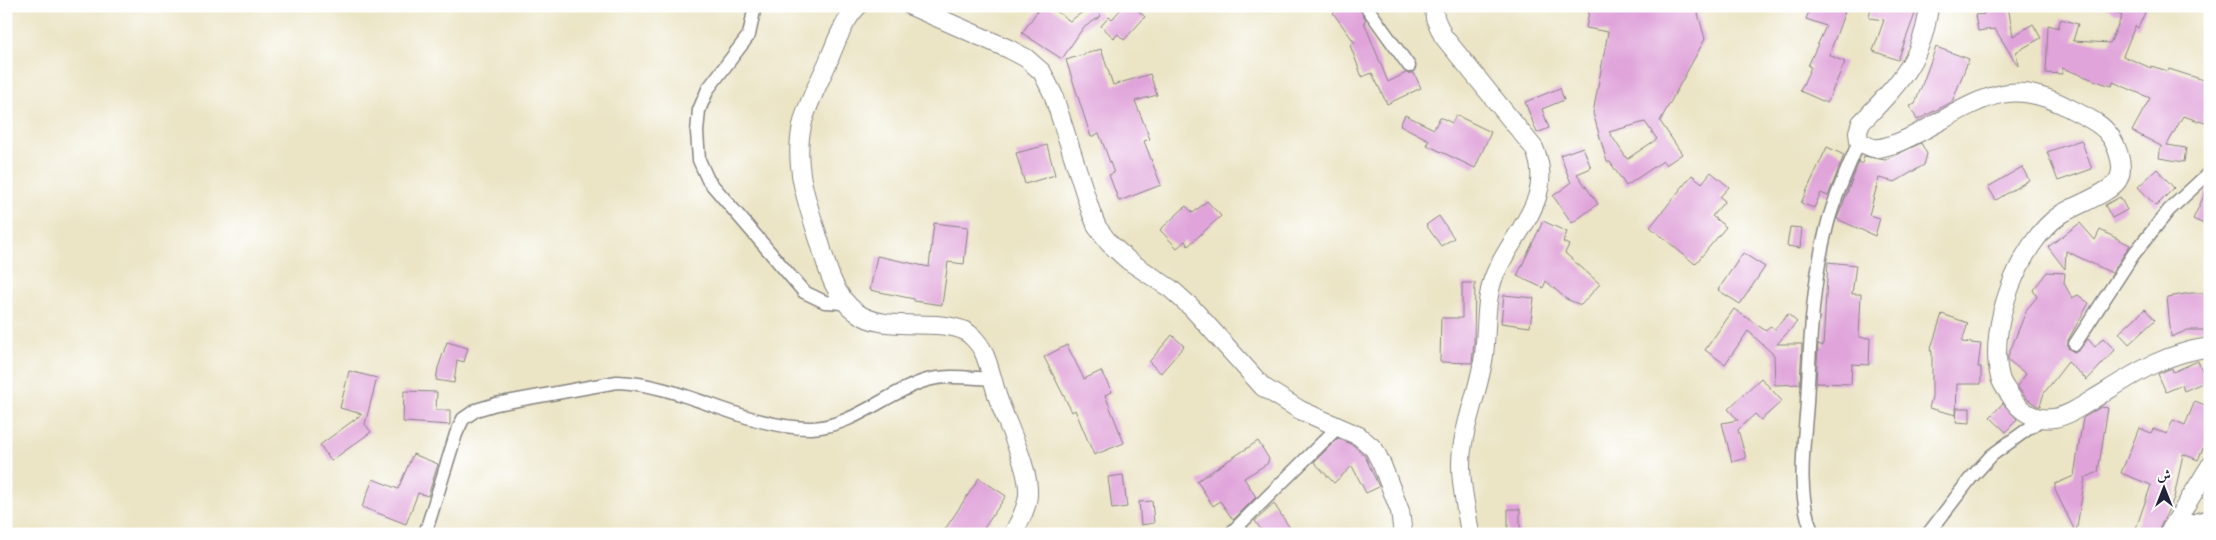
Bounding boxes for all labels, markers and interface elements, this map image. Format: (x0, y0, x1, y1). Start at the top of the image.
north arrow (2138, 462, 2188, 512)
text: ش (2157, 466, 2171, 484)

